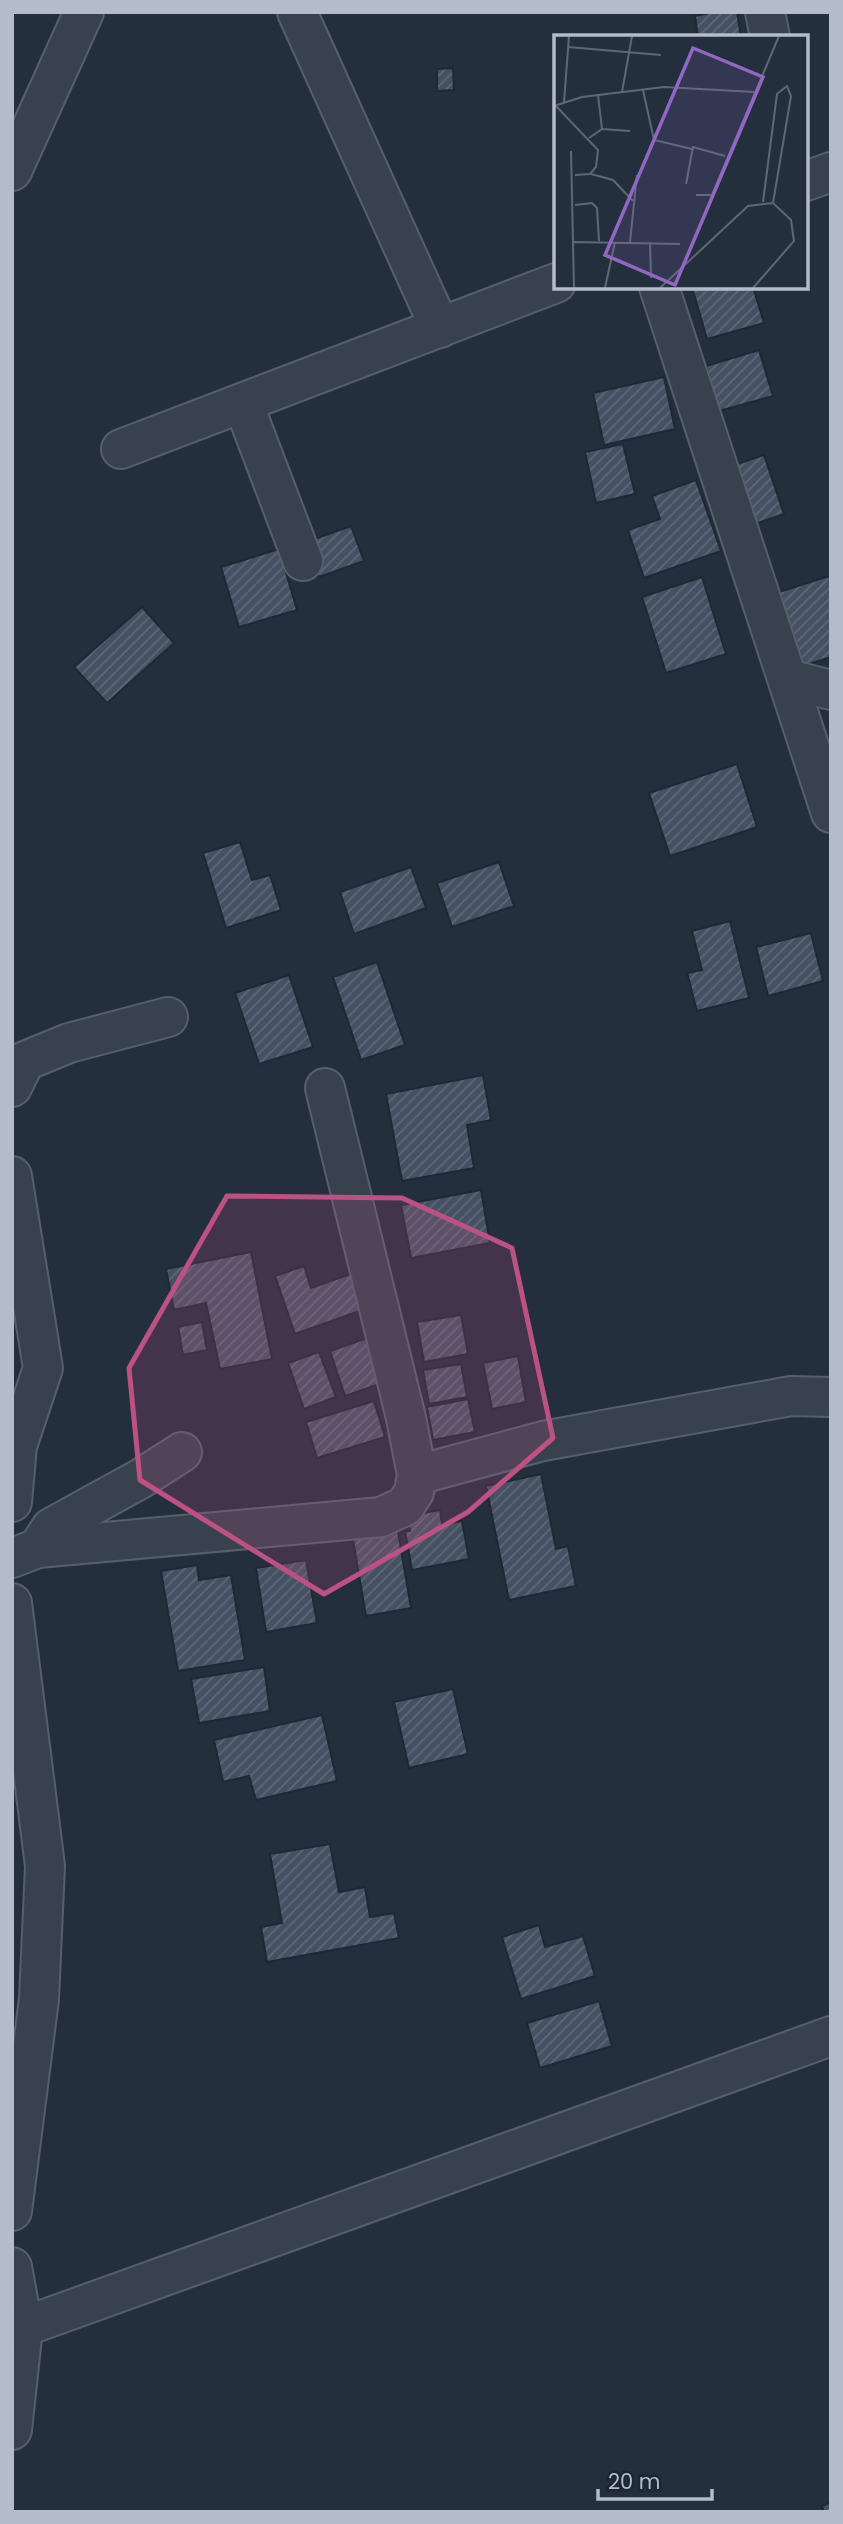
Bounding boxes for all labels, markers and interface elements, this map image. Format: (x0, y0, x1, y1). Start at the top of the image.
inset map (554, 35, 808, 289)
scale bar (598, 2458, 712, 2502)
text: 20 m (608, 2467, 661, 2496)

